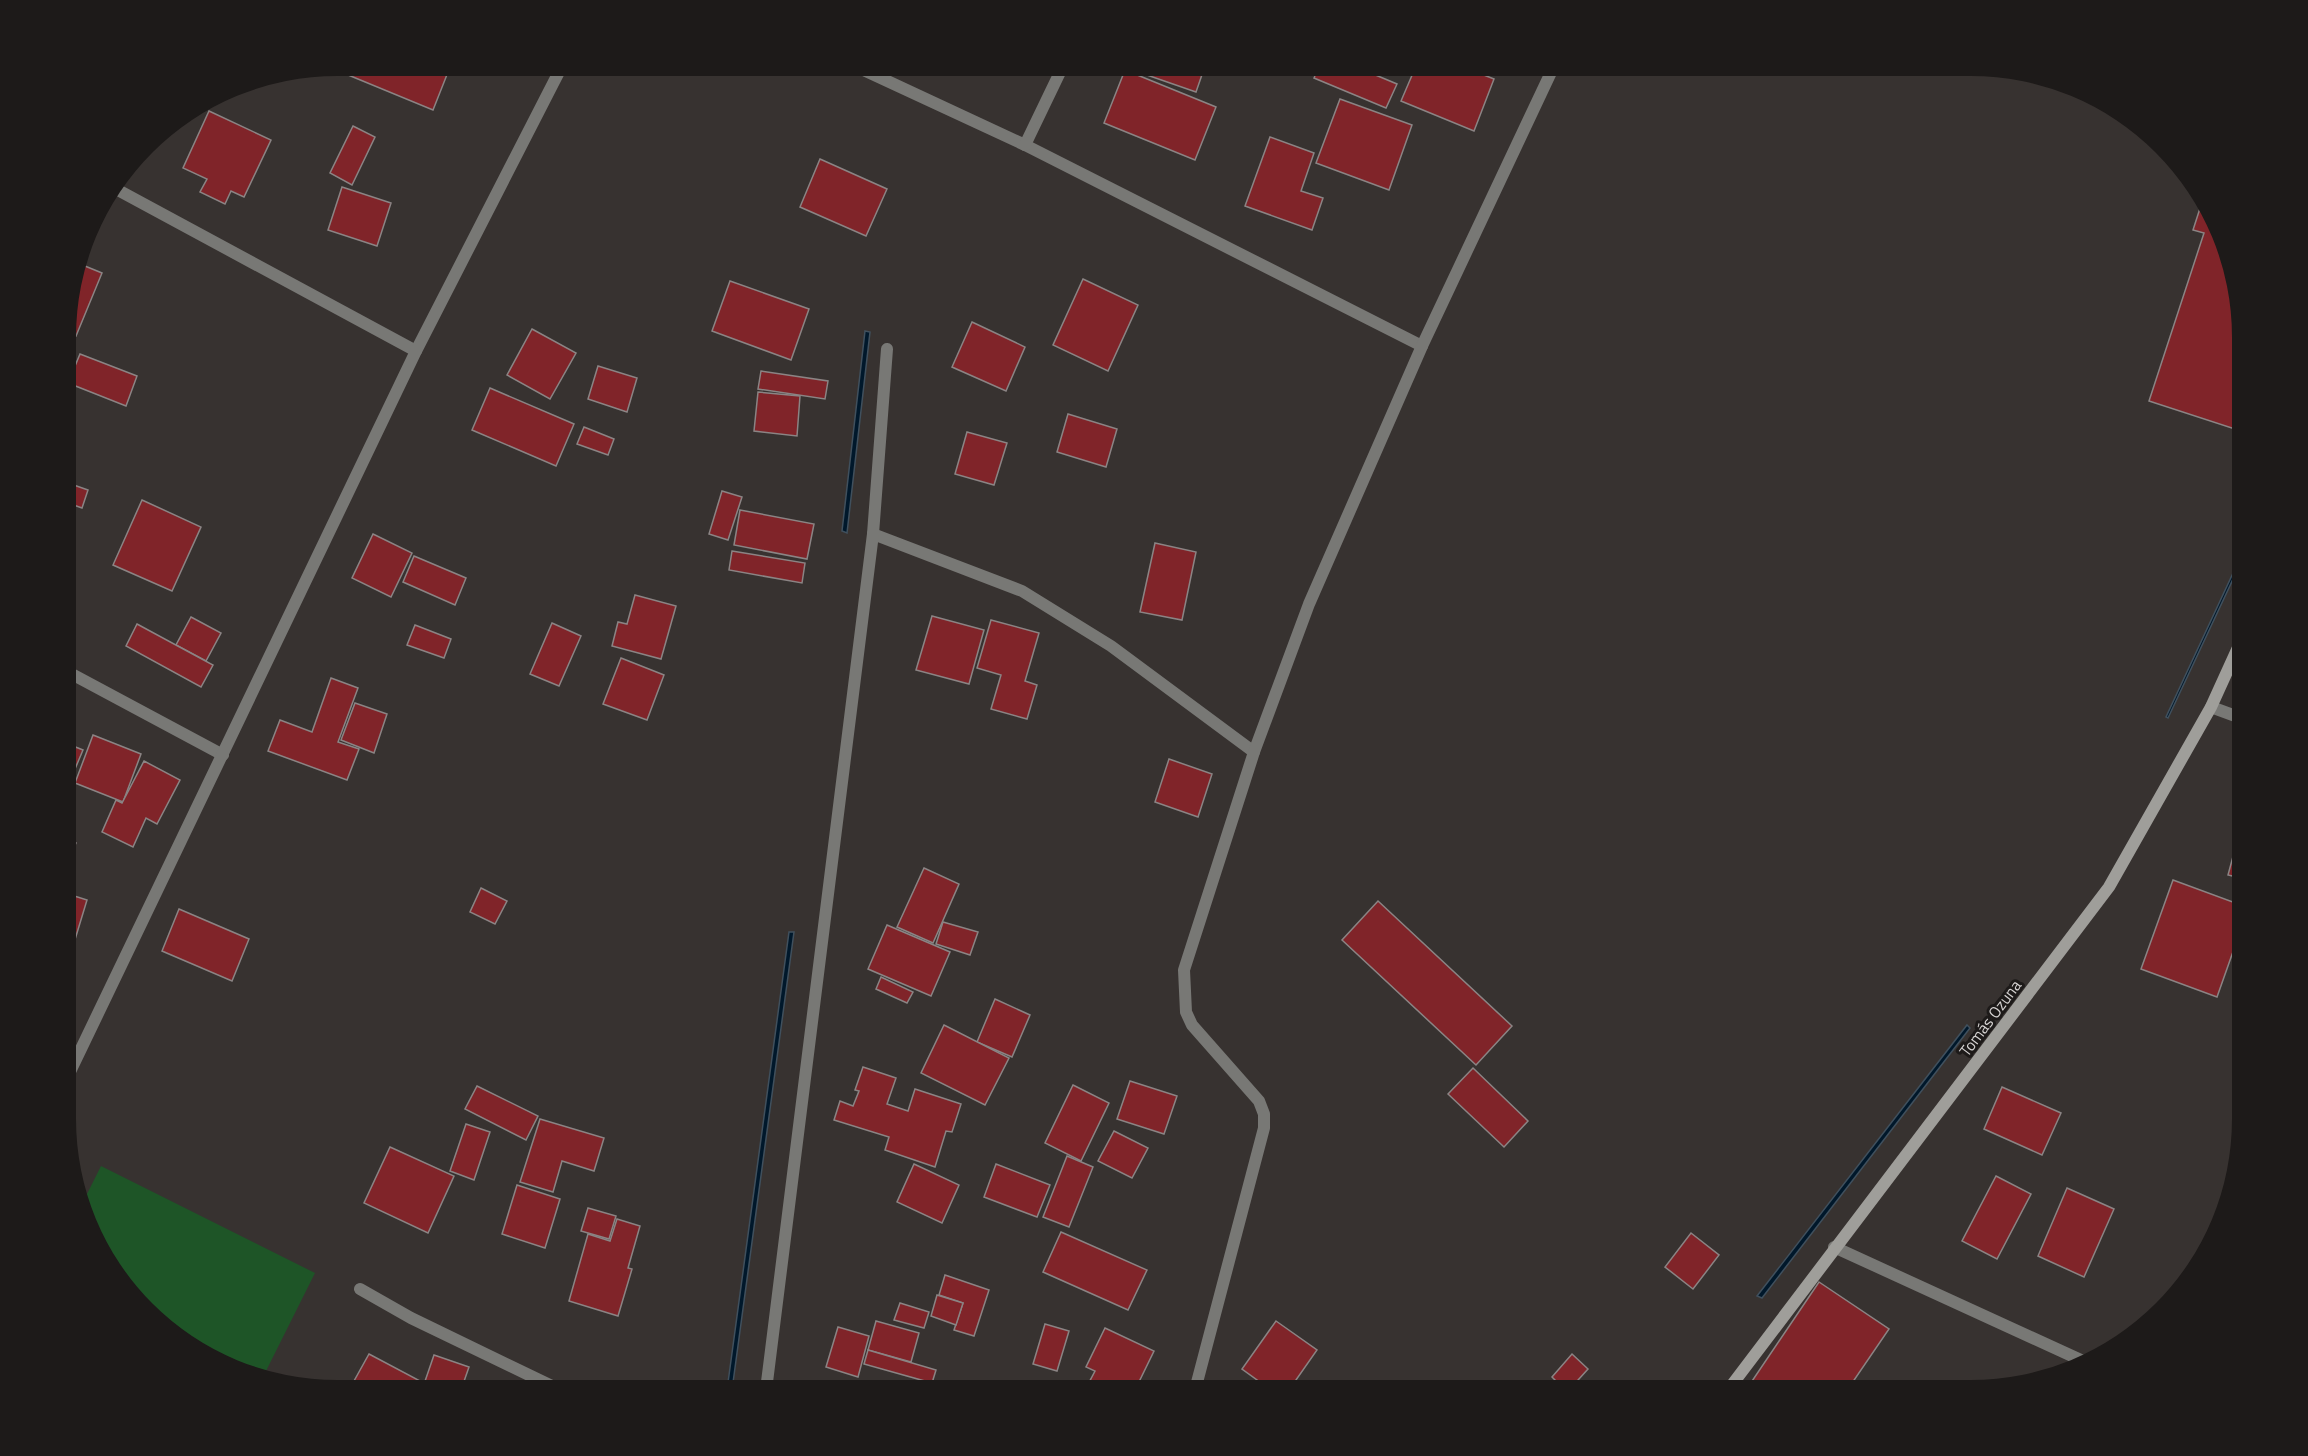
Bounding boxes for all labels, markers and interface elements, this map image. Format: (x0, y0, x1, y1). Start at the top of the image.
street label: Tomás Ozuna (1953, 975, 2027, 1061)

